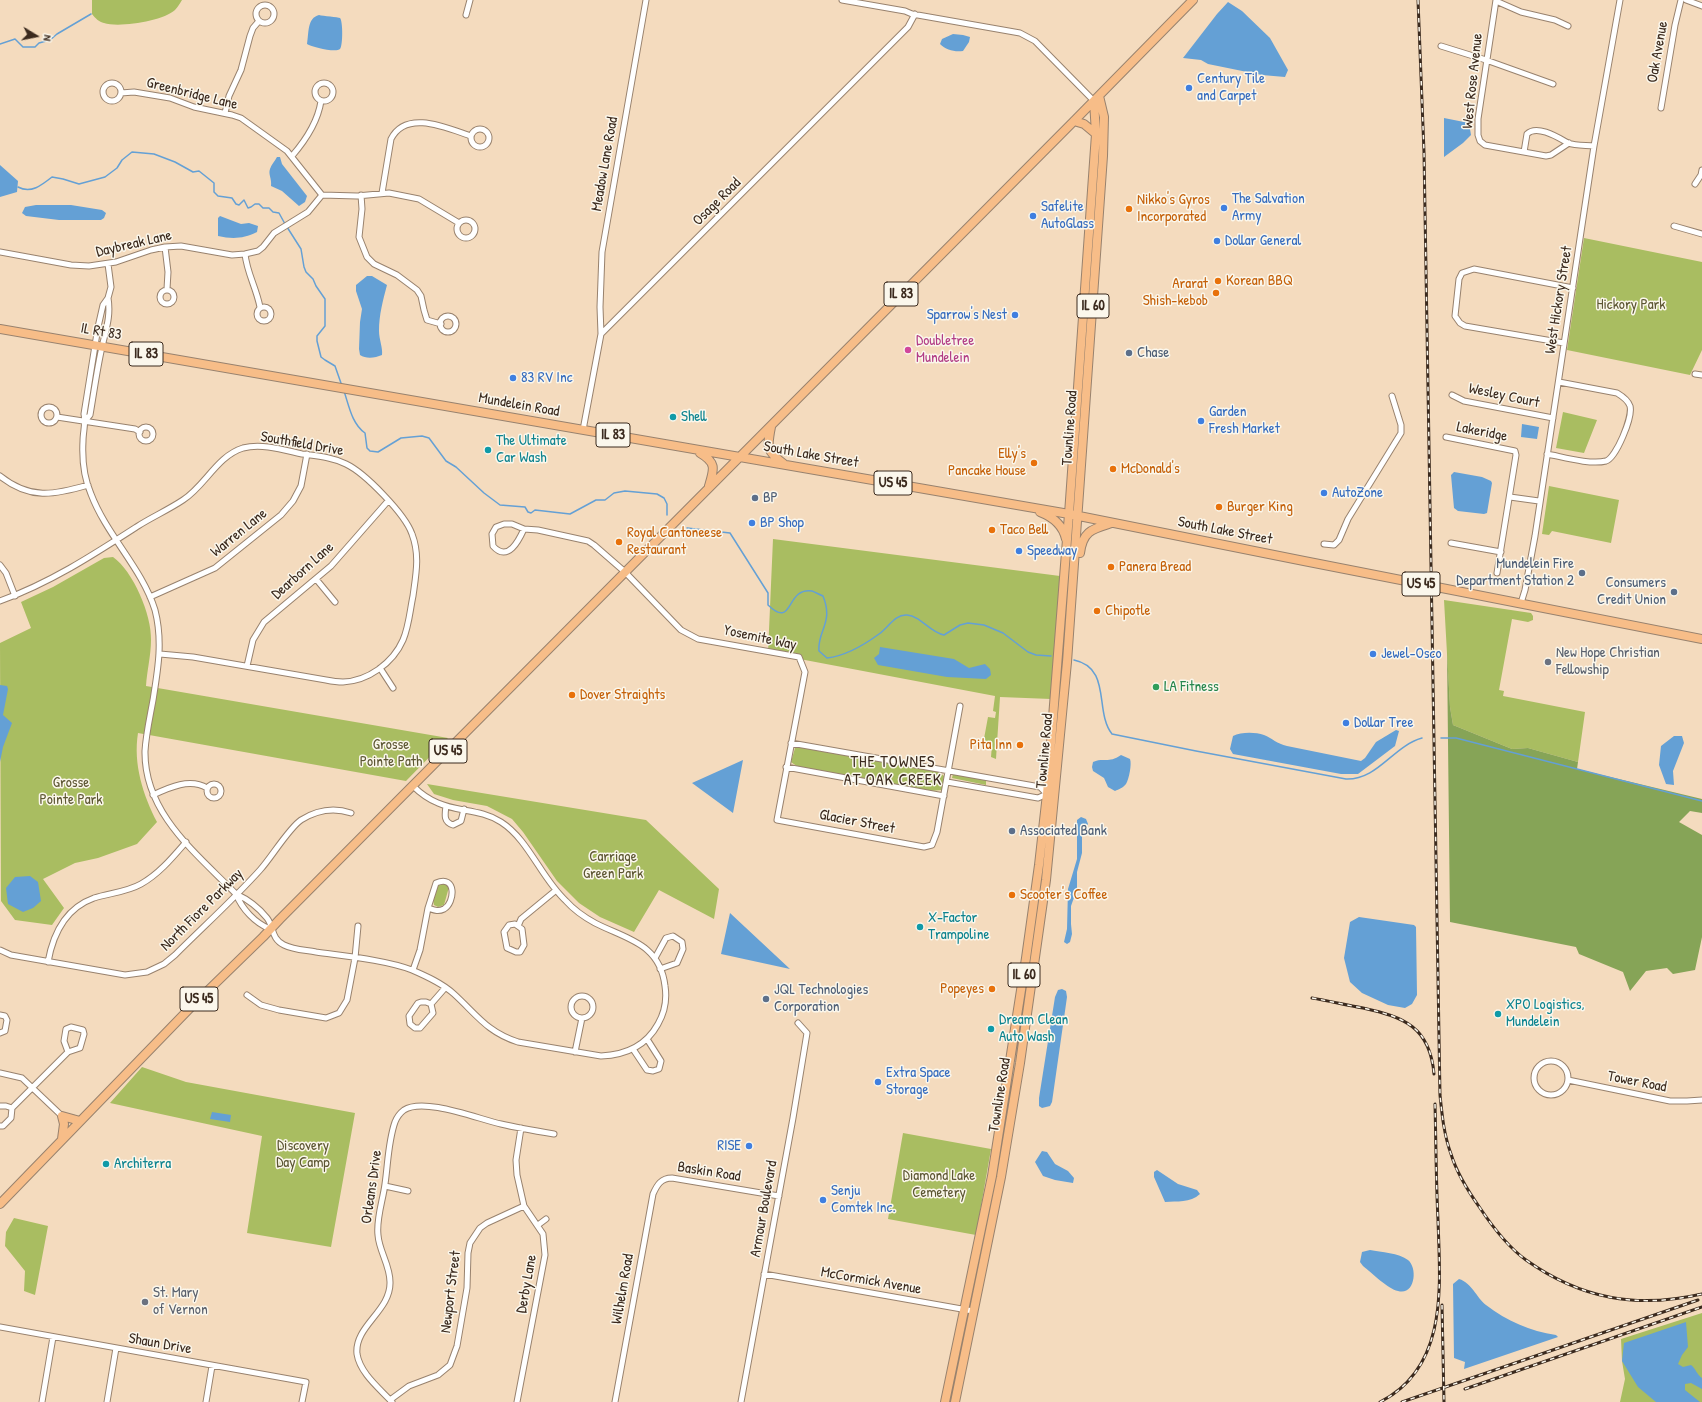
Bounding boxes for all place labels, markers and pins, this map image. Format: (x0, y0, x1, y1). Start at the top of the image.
place label: Century Tile and Carpet (1197, 70, 1265, 105)
marker: Century Tile and Carpet (1184, 83, 1194, 93)
place label: The Salvation Army (1232, 190, 1305, 225)
place label: Nikko's Gyros Incorporated (1137, 191, 1210, 226)
place label: Safelite AutoGlass (1041, 198, 1094, 233)
marker: The Salvation Army (1219, 203, 1229, 213)
marker: Nikko's Gyros Incorporated (1124, 204, 1134, 214)
marker: Safelite AutoGlass (1028, 211, 1038, 221)
place label: Dollar General (1225, 232, 1301, 250)
marker: Dollar General (1212, 236, 1222, 246)
place label: Korean BBQ (1226, 272, 1293, 290)
place label: Ararat Shish-kebob (1143, 275, 1208, 310)
marker: Korean BBQ (1213, 276, 1223, 286)
marker: Ararat Shish-kebob (1211, 288, 1221, 298)
place label: Sparrow's Nest (927, 306, 1007, 324)
marker: Sparrow's Nest (1010, 310, 1020, 320)
place label: Doubletree Mundelein (916, 332, 974, 367)
place label: Chase (1137, 344, 1169, 362)
marker: Doubletree Mundelein (903, 345, 913, 355)
marker: Chase (1124, 348, 1134, 358)
place label: 83 RV Inc (521, 369, 572, 387)
marker: 83 RV Inc (508, 373, 518, 383)
place label: Garden Fresh Market (1209, 403, 1280, 438)
place label: Shell (681, 408, 707, 426)
marker: Shell (668, 412, 678, 422)
marker: Garden Fresh Market (1196, 416, 1206, 426)
place label: The Ultimate Car Wash (496, 432, 567, 467)
marker: The Ultimate Car Wash (483, 445, 493, 455)
place label: Elly's Pancake House (948, 445, 1026, 480)
marker: Elly's Pancake House (1029, 458, 1039, 468)
place label: McDonald's (1121, 460, 1180, 478)
marker: McDonald's (1108, 464, 1118, 474)
place label: AutoZone (1332, 484, 1383, 502)
marker: AutoZone (1319, 488, 1329, 498)
place label: BP (763, 489, 778, 507)
marker: BP (750, 493, 760, 503)
place label: Burger King (1227, 498, 1293, 516)
marker: Burger King (1214, 502, 1224, 512)
place label: BP Shop (760, 514, 804, 532)
marker: BP Shop (747, 518, 757, 528)
place label: Taco Bell (1000, 521, 1048, 539)
place label: Royal Cantoneese Restaurant (627, 524, 722, 559)
marker: Taco Bell (987, 525, 997, 535)
marker: Royal Cantoneese Restaurant (614, 537, 624, 547)
place label: Speedway (1027, 542, 1077, 560)
marker: Speedway (1014, 546, 1024, 556)
place label: Mundelein Fire Department Station 2 (1456, 555, 1574, 590)
place label: Panera Bread (1119, 558, 1191, 576)
marker: Panera Bread (1106, 562, 1116, 572)
marker: Mundelein Fire Department Station 2 (1577, 568, 1587, 578)
place label: Consumers Credit Union (1597, 574, 1666, 609)
marker: Consumers Credit Union (1669, 587, 1679, 597)
place label: Chipotle (1105, 602, 1150, 620)
marker: Chipotle (1092, 606, 1102, 616)
place label: New Hope Christian Fellowship (1556, 644, 1660, 679)
place label: Jewel-Osco (1381, 645, 1441, 663)
marker: Jewel-Osco (1368, 649, 1378, 659)
marker: New Hope Christian Fellowship (1543, 657, 1553, 667)
place label: LA Fitness (1164, 678, 1219, 696)
marker: LA Fitness (1151, 682, 1161, 692)
place label: Dover Straights (580, 686, 665, 704)
marker: Dover Straights (567, 690, 577, 700)
place label: Dollar Tree (1354, 714, 1413, 732)
marker: Dollar Tree (1341, 718, 1351, 728)
place label: Pita Inn (970, 736, 1012, 754)
marker: Pita Inn (1015, 740, 1025, 750)
place label: Associated Bank (1020, 822, 1107, 840)
marker: Associated Bank (1007, 826, 1017, 836)
place label: Scooter's Coffee (1020, 886, 1107, 904)
marker: Scooter's Coffee (1007, 890, 1017, 900)
place label: X-Factor Trampoline (928, 909, 989, 944)
marker: X-Factor Trampoline (915, 922, 925, 932)
place label: Popeyes (940, 980, 984, 998)
place label: JQL Technologies Corporation (774, 981, 868, 1016)
marker: Popeyes (987, 984, 997, 994)
marker: JQL Technologies Corporation (761, 994, 771, 1004)
place label: XPO Logistics, Mundelein (1506, 996, 1585, 1031)
marker: XPO Logistics, Mundelein (1493, 1009, 1503, 1019)
place label: Dream Clean Auto Wash (999, 1011, 1068, 1046)
marker: Dream Clean Auto Wash (986, 1024, 996, 1034)
place label: Extra Space Storage (886, 1064, 951, 1099)
marker: Extra Space Storage (873, 1077, 883, 1087)
place label: RISE (717, 1137, 741, 1155)
marker: RISE (744, 1141, 754, 1151)
place label: Architerra (114, 1155, 171, 1173)
marker: Architerra (101, 1159, 111, 1169)
place label: Senju Comtek Inc. (831, 1182, 896, 1217)
marker: Senju Comtek Inc. (818, 1195, 828, 1205)
place label: St. Mary of Vernon (153, 1284, 208, 1319)
marker: St. Mary of Vernon (140, 1297, 150, 1307)

